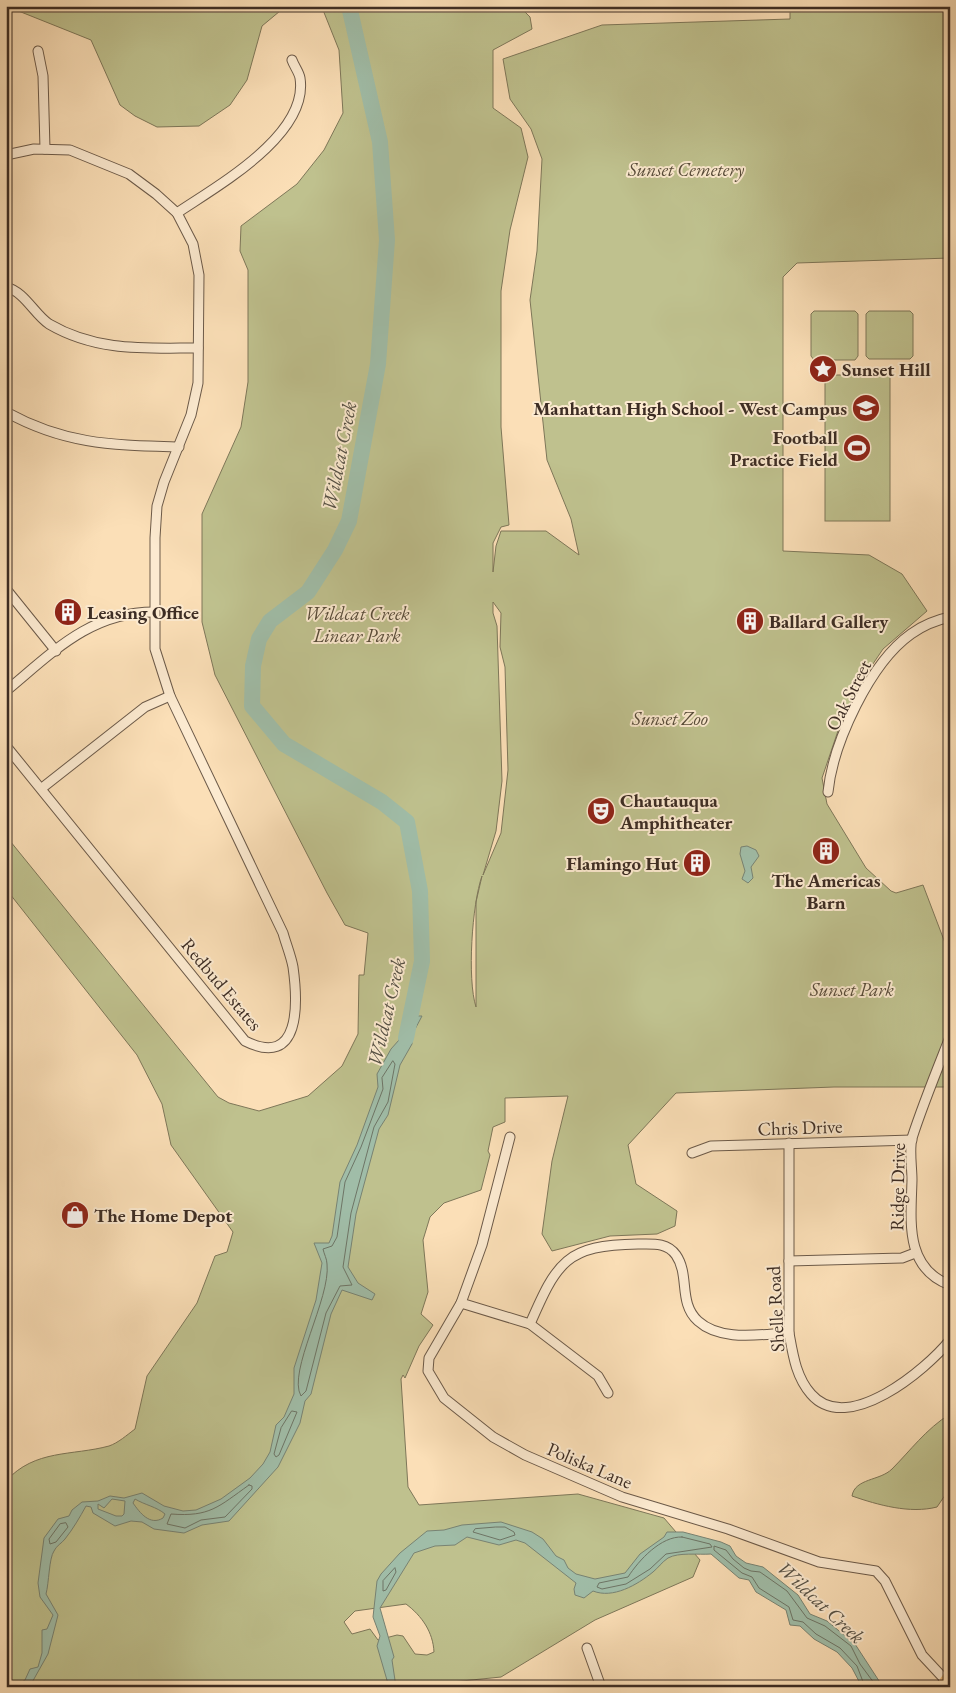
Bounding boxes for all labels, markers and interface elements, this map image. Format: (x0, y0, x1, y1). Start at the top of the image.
park label: Sunset Cemetery (627, 157, 744, 182)
place icon: Sunset Hill (808, 354, 838, 384)
place label: Sunset Hill (842, 357, 931, 382)
school or university icon: Manhattan High School - West Campus (851, 393, 881, 423)
place label: Manhattan High School - West Campus (533, 396, 847, 421)
water label: Wildcat Creek (316, 399, 362, 513)
place label: Football Practice Field (730, 425, 839, 472)
sports icon: Football Practice Field (842, 433, 872, 463)
building icon: Leasing Office (53, 597, 83, 627)
place label: Leasing Office (87, 600, 199, 625)
park label: Wildcat Creek Linear Park (304, 601, 410, 648)
building icon: Ballard Gallery (735, 606, 765, 636)
place label: Ballard Gallery (769, 609, 889, 634)
street label: Oak Street (820, 655, 877, 735)
park label: Sunset Zoo (631, 706, 708, 731)
place label: Chautauqua Amphitheater (619, 788, 732, 835)
theatre icon: Chautauqua Amphitheater (586, 796, 616, 826)
building icon: The Americas Barn (811, 836, 841, 866)
building icon: Flamingo Hut (682, 848, 712, 878)
place label: Flamingo Hut (566, 851, 678, 876)
place label: The Americas Barn (771, 868, 881, 915)
street label: Redbud Estates (176, 933, 268, 1036)
water label: Wildcat Creek (361, 955, 411, 1069)
park label: Sunset Park (809, 977, 894, 1002)
street label: Chris Drive (757, 1114, 843, 1141)
street label: Ridge Drive (884, 1143, 911, 1231)
shop icon: The Home Depot (60, 1200, 90, 1230)
place label: The Home Depot (94, 1203, 232, 1228)
street label: Shelle Road (761, 1265, 790, 1353)
street label: Poliska Lane (543, 1436, 636, 1495)
water label: Wildcat Creek (772, 1555, 870, 1649)

